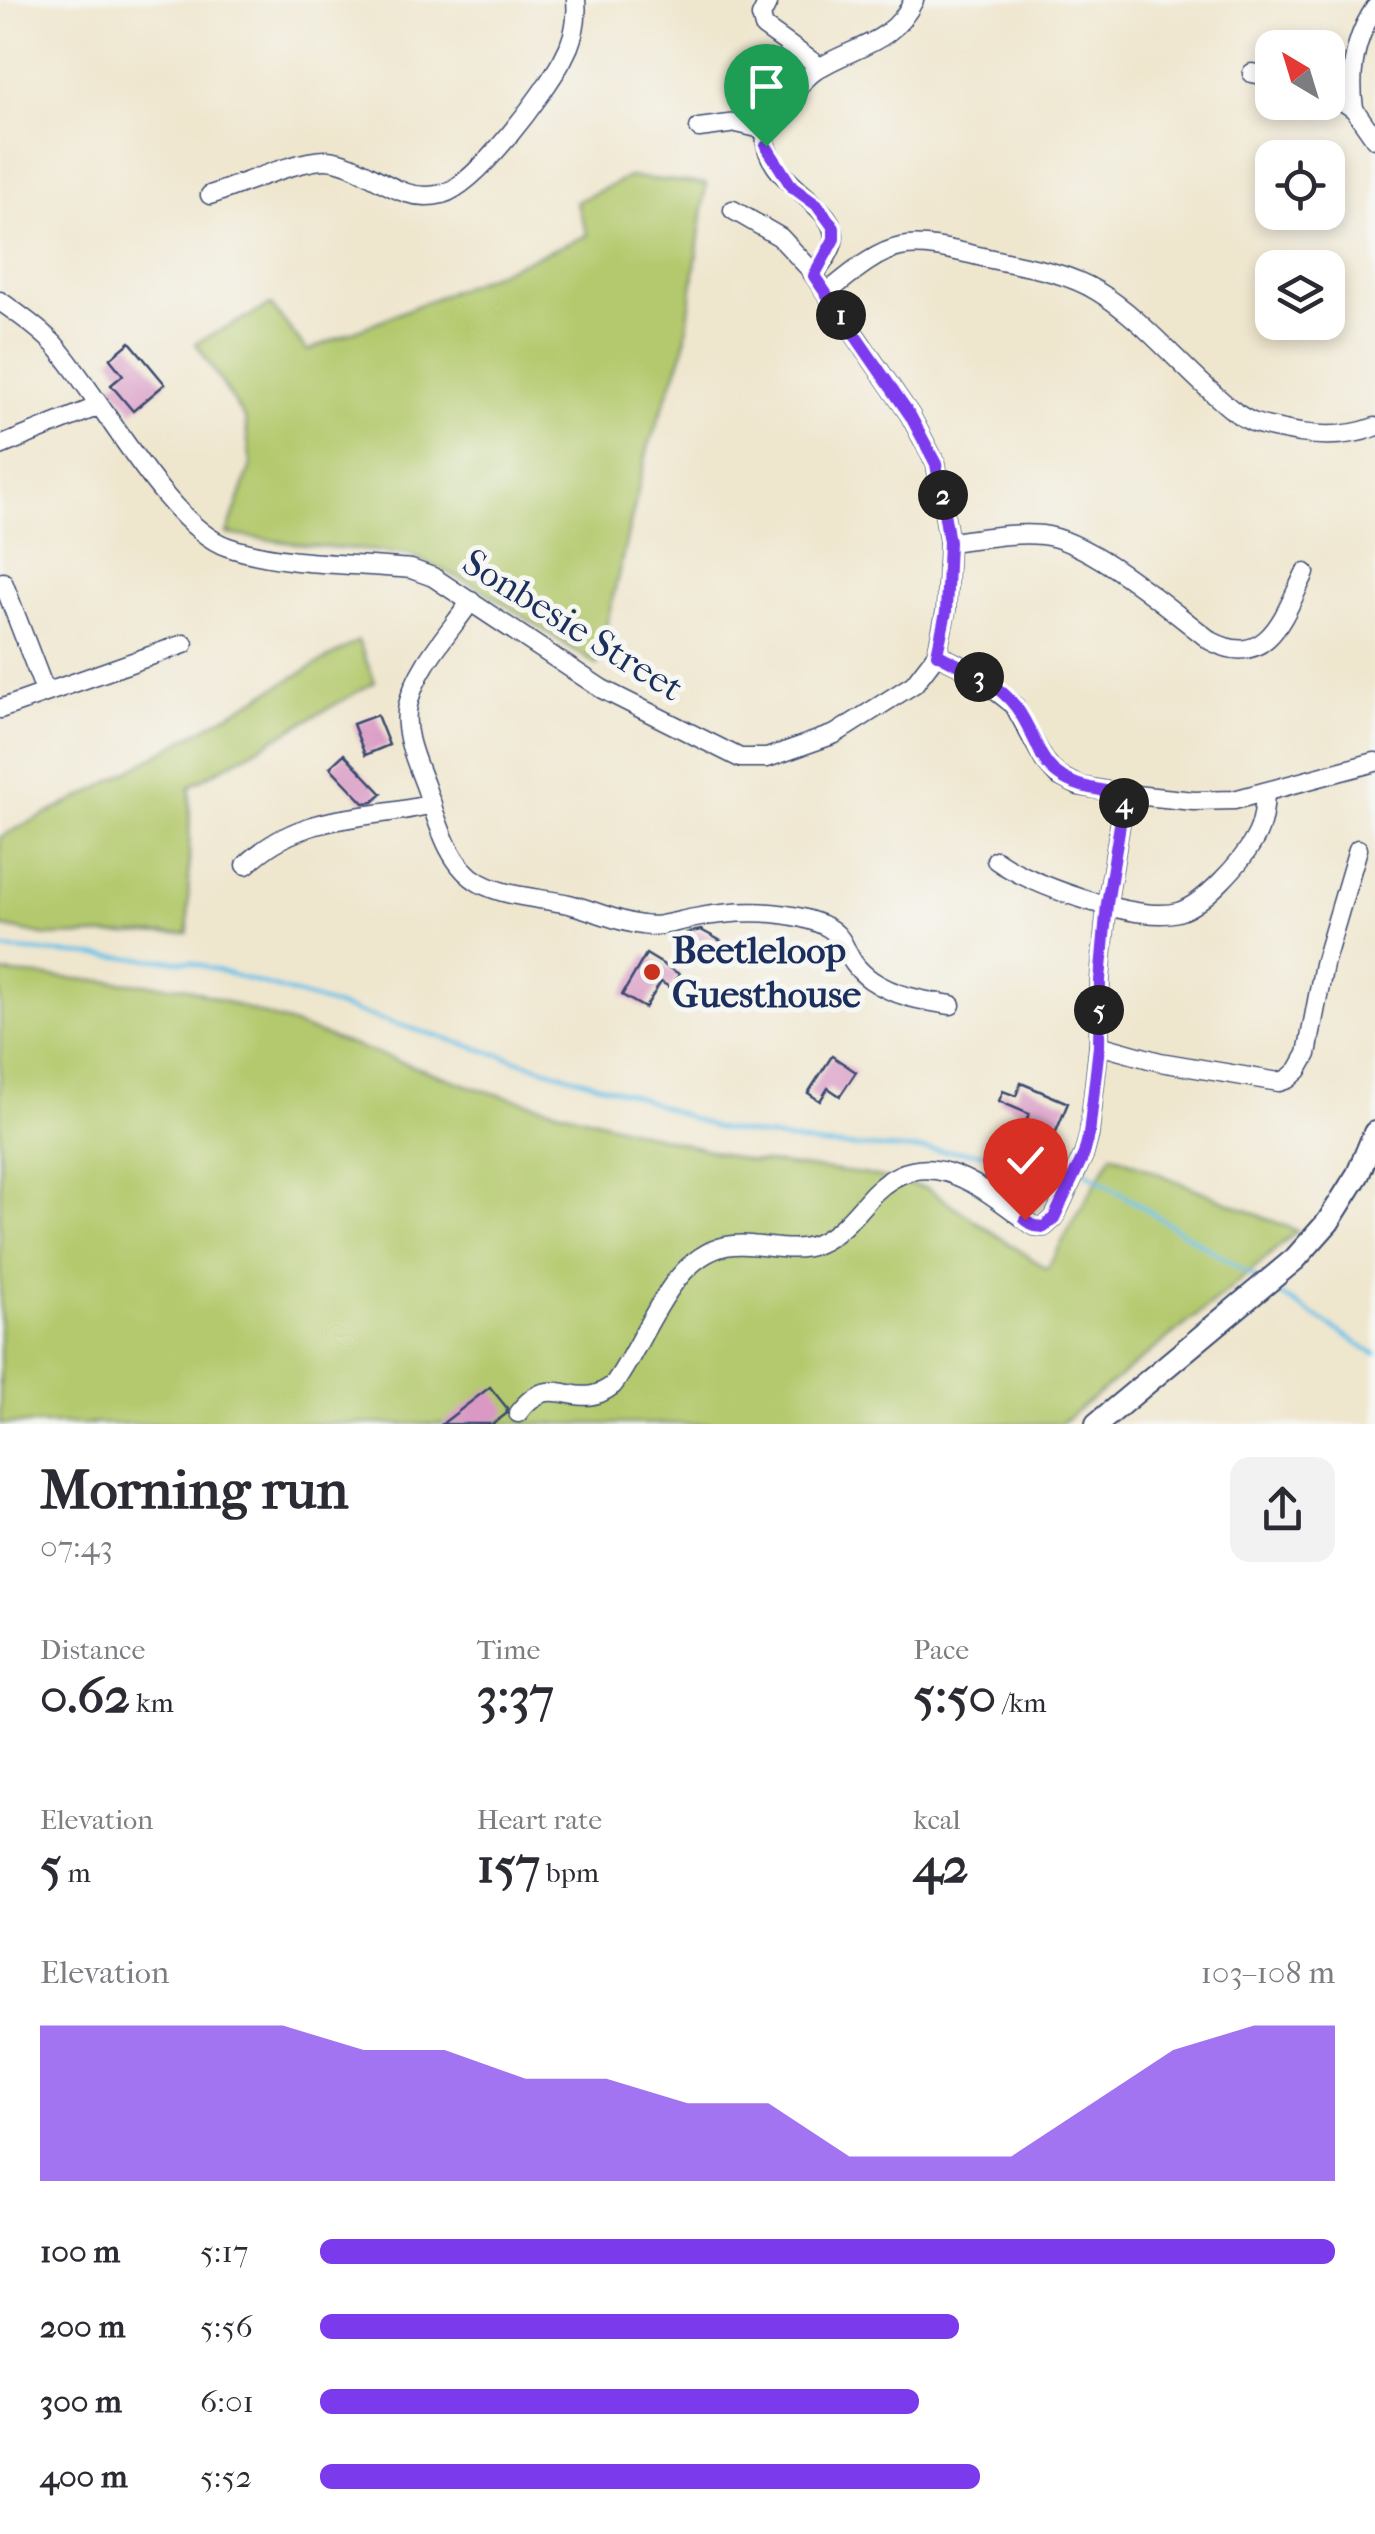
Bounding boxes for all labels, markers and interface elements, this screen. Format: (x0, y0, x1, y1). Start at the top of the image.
north arrow (1255, 30, 1345, 120)
map controls (1255, 30, 1345, 340)
pin (724, 44, 809, 147)
icon: arrive (739, 59, 794, 114)
button: locate (1255, 140, 1345, 230)
button: layers (1255, 250, 1345, 340)
pin: 1 (816, 290, 866, 340)
text: 1 (836, 298, 846, 331)
pin: 2 (918, 470, 968, 520)
text: 2 (936, 478, 950, 511)
street label: Sonbesie Street (454, 539, 692, 711)
pin: 3 (954, 652, 1004, 702)
text: 3 (973, 660, 985, 693)
pin: 4 (1099, 778, 1149, 828)
text: 4 (1116, 786, 1132, 819)
place label: Beetleloop Guesthouse (672, 928, 861, 1017)
marker: Beetleloop Guesthouse (641, 961, 663, 983)
pin: 5 (1074, 985, 1124, 1035)
text: 5 (1093, 993, 1105, 1026)
pin (983, 1118, 1068, 1221)
icon: check (998, 1133, 1053, 1188)
button: share (1230, 1457, 1335, 1562)
text: Morning run (40, 1458, 348, 1522)
text: 07:43 (40, 1528, 113, 1565)
text: Distance (40, 1633, 145, 1666)
text: Time (477, 1633, 540, 1666)
text: Pace (913, 1633, 969, 1666)
text: 0.62 (40, 1666, 130, 1725)
text: 3:37 (477, 1666, 554, 1725)
text: 5:50 (913, 1666, 996, 1725)
text: km (130, 1686, 174, 1719)
text: /km (996, 1686, 1047, 1719)
text: Elevation (40, 1803, 153, 1836)
text: Heart rate (477, 1803, 602, 1836)
text: kcal (913, 1803, 960, 1836)
text: 5 (40, 1836, 62, 1895)
text: 157 (477, 1836, 540, 1895)
text: 42 (913, 1836, 969, 1895)
text: m (62, 1856, 91, 1889)
text: bpm (540, 1856, 599, 1889)
text: Elevation (40, 1954, 169, 1991)
text: 103–108 m (1201, 1954, 1335, 1991)
text: 100 m (40, 2233, 120, 2270)
text: 5:17 (200, 2233, 248, 2270)
text: 200 m (40, 2308, 125, 2345)
text: 5:56 (200, 2308, 253, 2345)
text: 300 m (40, 2383, 122, 2420)
text: 6:01 (200, 2383, 254, 2420)
text: 400 m (40, 2458, 128, 2495)
text: 5:52 (200, 2458, 252, 2495)

